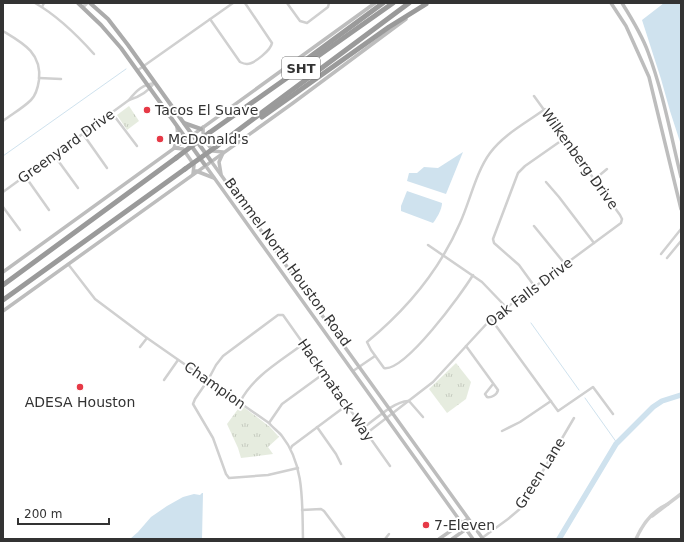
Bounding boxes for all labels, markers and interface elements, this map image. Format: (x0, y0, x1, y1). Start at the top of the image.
road number: SHT (282, 57, 320, 79)
place label: Tacos El Suave (154, 102, 258, 118)
marker: Tacos El Suave (142, 105, 152, 115)
street label: Greenyard Drive (15, 106, 117, 186)
street label: Wilkenberg Drive (538, 106, 622, 212)
place label: McDonald's (168, 131, 249, 147)
marker: McDonald's (155, 134, 165, 144)
street label: Bammel North Houston Road (222, 175, 354, 349)
street label: Oak Falls Drive (483, 254, 575, 330)
street label: Hackmatack Way (295, 336, 377, 444)
street label: Champion (181, 358, 249, 412)
marker: ADESA Houston (75, 382, 85, 392)
place label: ADESA Houston (25, 394, 135, 410)
street label: Green Lane (512, 435, 568, 511)
scale bar (18, 500, 109, 526)
text: 200 m (24, 507, 62, 521)
place label: 7-Eleven (434, 517, 495, 533)
marker: 7-Eleven (421, 520, 431, 530)

